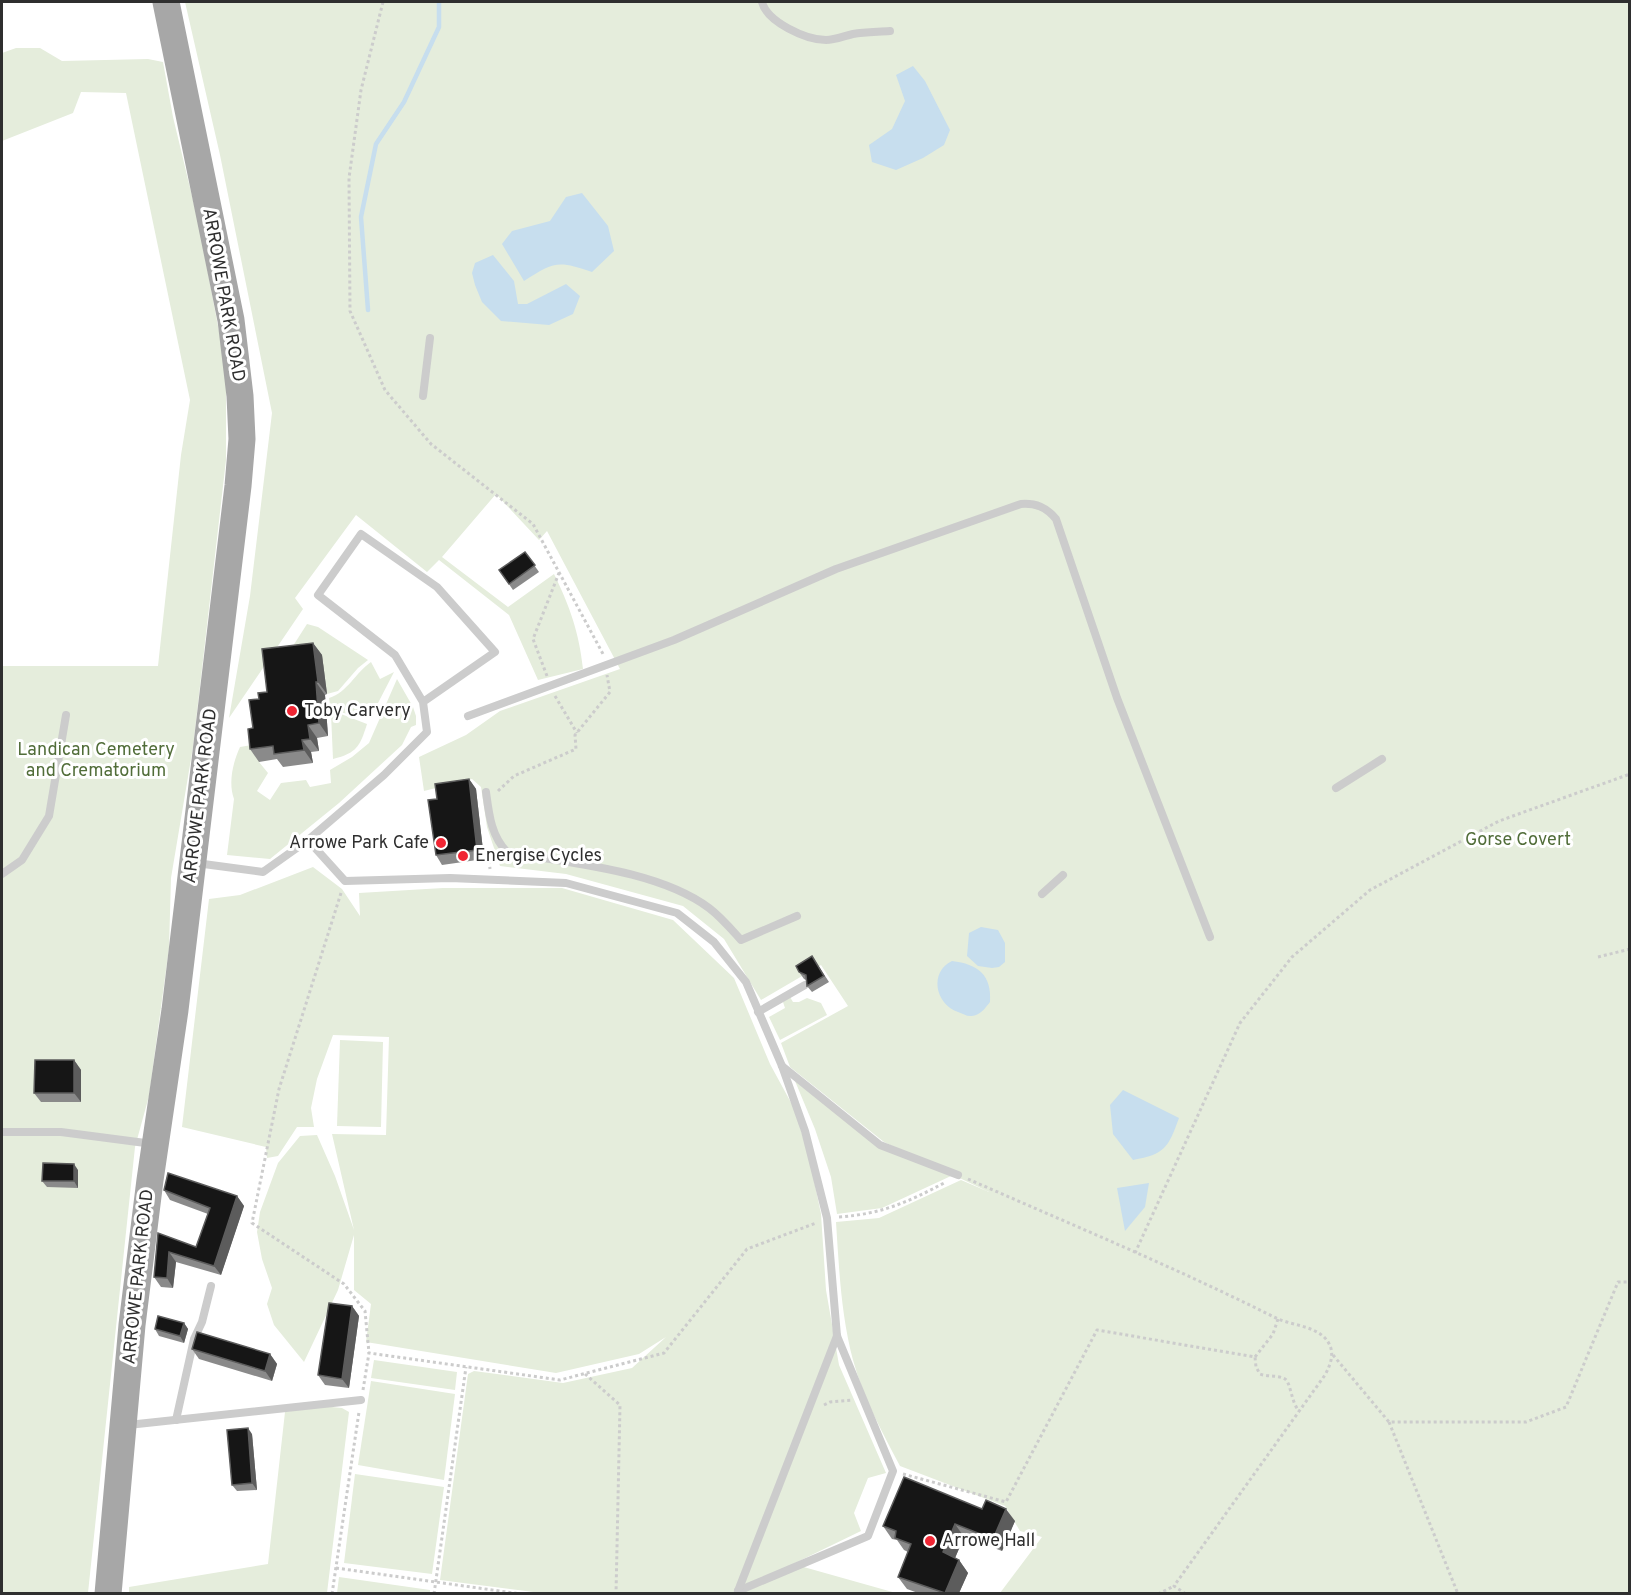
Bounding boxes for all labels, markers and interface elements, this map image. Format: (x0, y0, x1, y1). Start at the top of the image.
street label: ARROWE PARK ROAD (196, 206, 250, 384)
place label: Toby Carvery (304, 700, 411, 723)
marker: Toby Carvery (285, 704, 299, 718)
street label: ARROWE PARK ROAD (179, 707, 223, 885)
park label: Landican Cemetery and Crematorium (17, 739, 175, 783)
park label: Gorse Covert (1465, 829, 1571, 852)
place label: Arrowe Park Cafe (289, 832, 429, 855)
marker: Arrowe Park Cafe (434, 836, 448, 850)
place label: Energise Cycles (475, 845, 602, 868)
marker: Energise Cycles (456, 849, 470, 863)
street label: ARROWE PARK ROAD (118, 1188, 160, 1366)
place label: Arrowe Hall (942, 1530, 1035, 1553)
marker: Arrowe Hall (923, 1534, 937, 1548)

